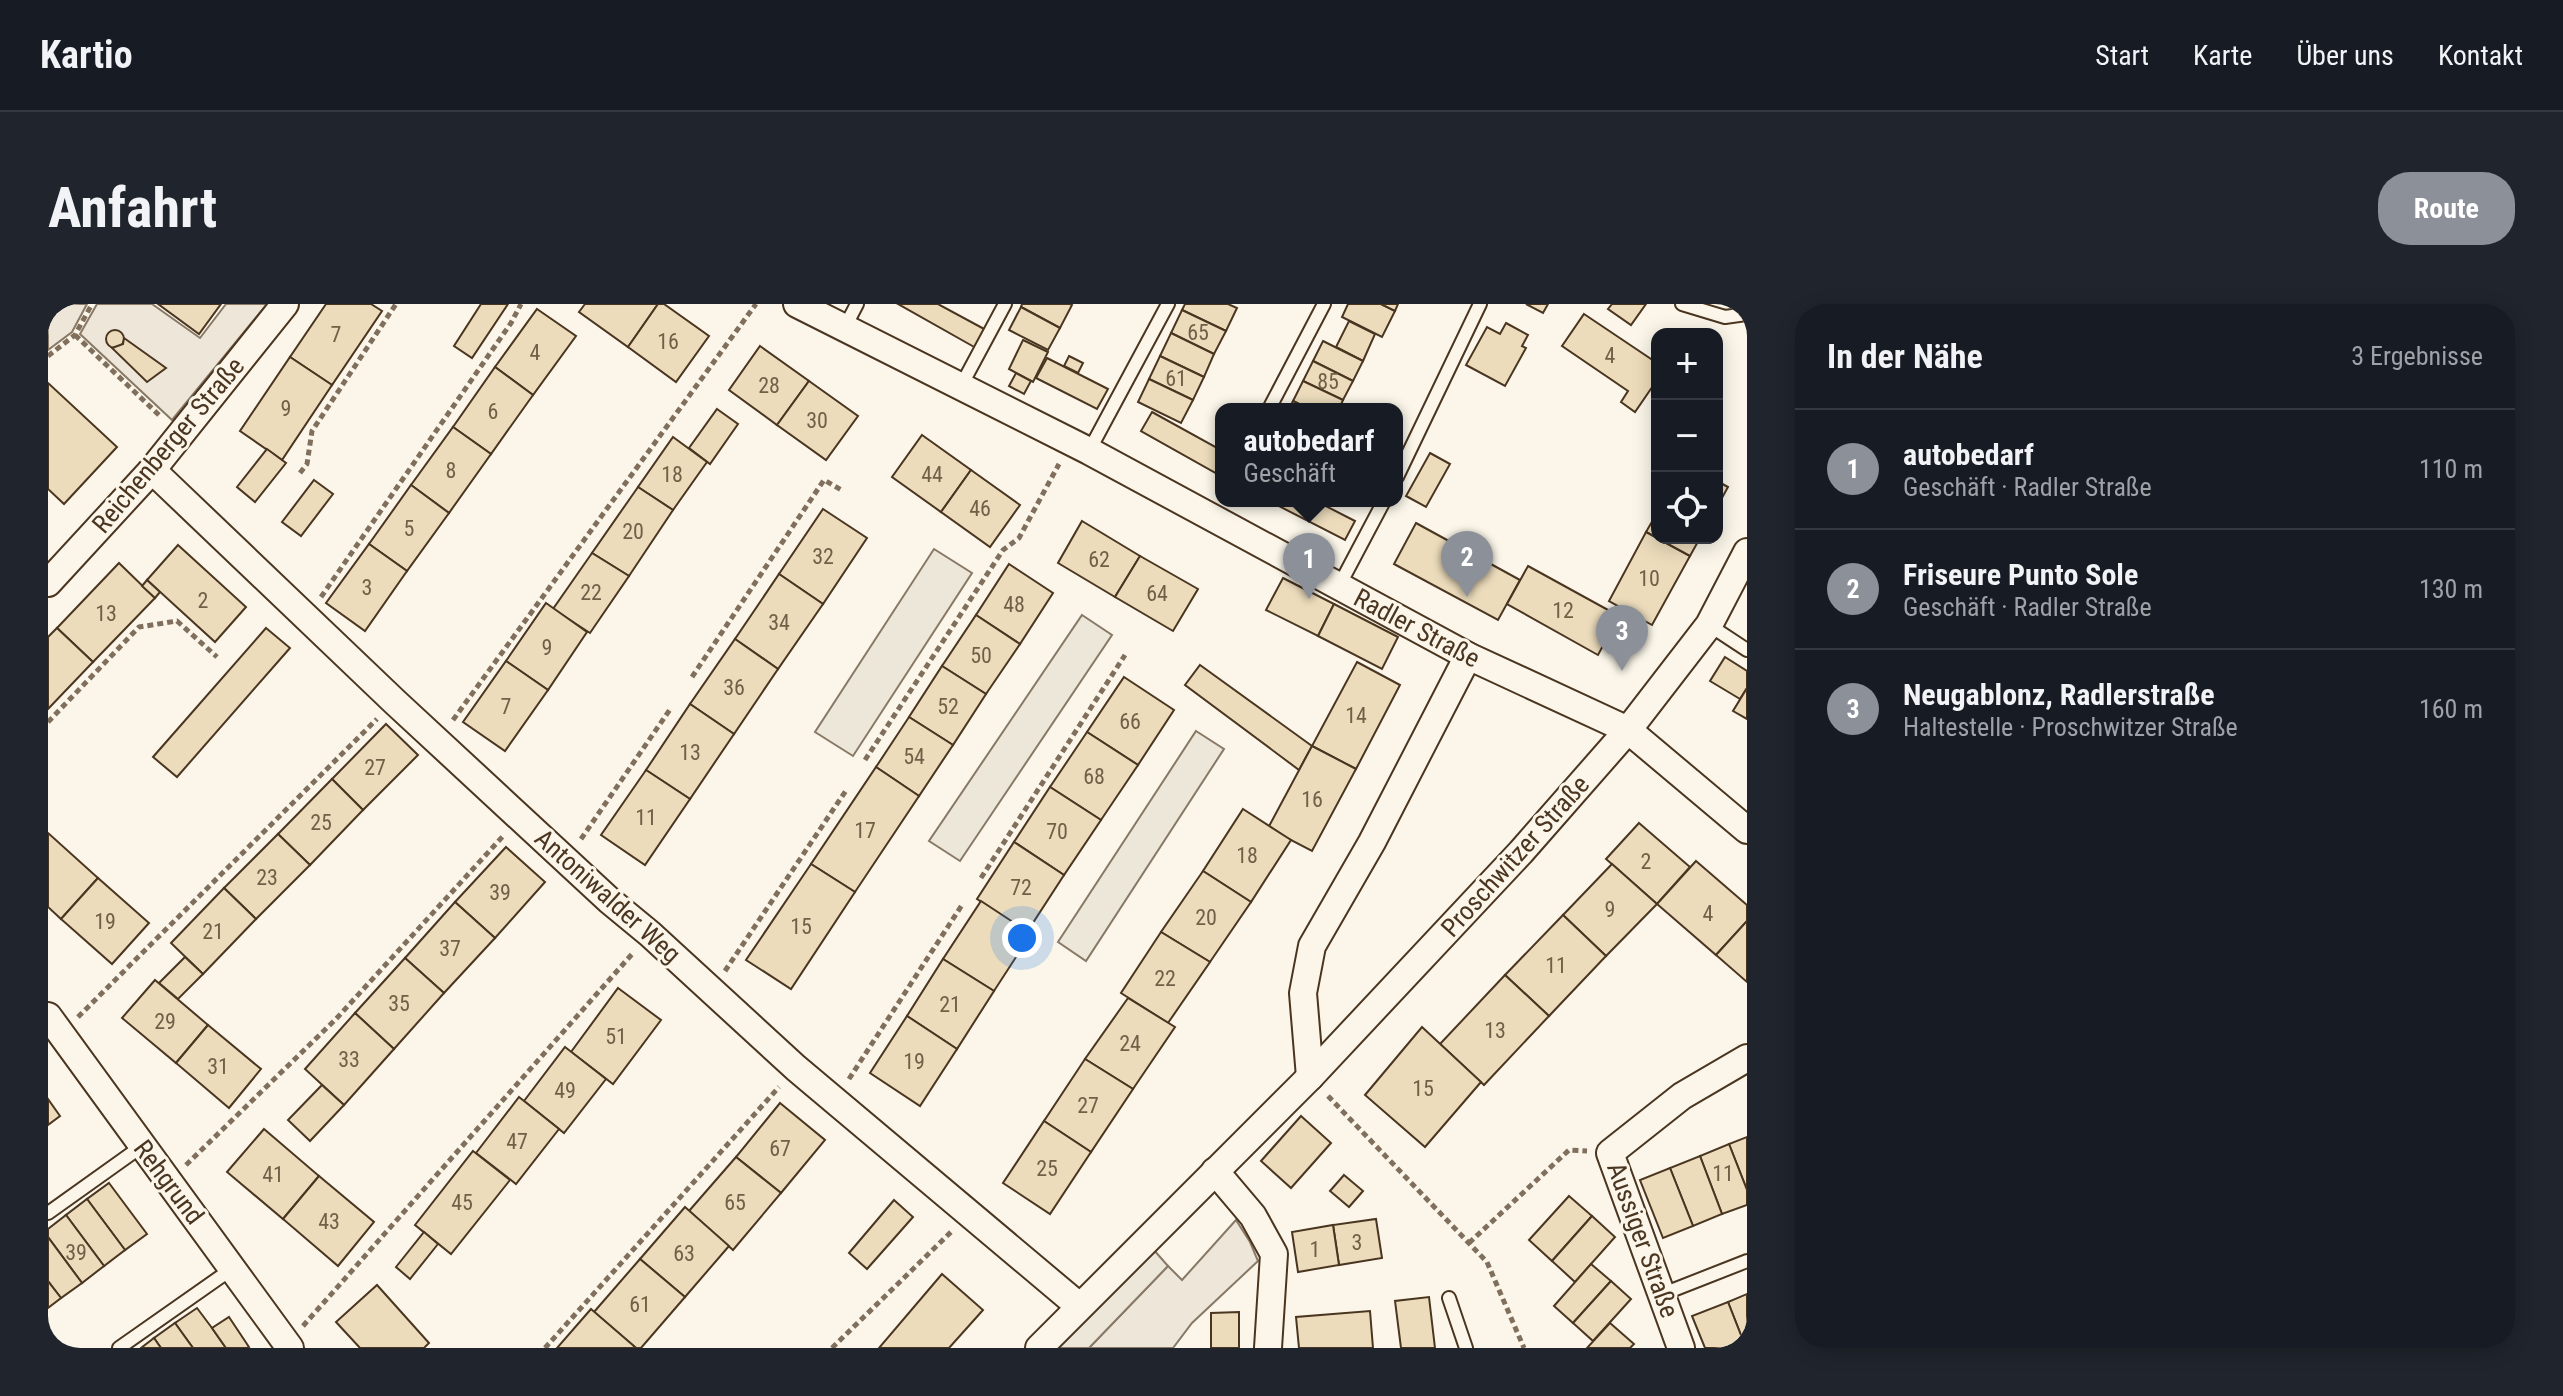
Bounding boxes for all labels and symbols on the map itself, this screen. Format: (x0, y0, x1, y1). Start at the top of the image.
house number: 65 (1187, 320, 1209, 345)
house number: 7 (331, 322, 341, 347)
house number: 16 (657, 329, 679, 354)
house number: 4 (530, 340, 541, 365)
house number: 4 (1605, 343, 1616, 368)
street label: Reichenberger Straße (86, 351, 250, 539)
house number: 61 (1165, 366, 1187, 391)
house number: 85 (1317, 369, 1339, 394)
house number: 28 (758, 373, 780, 398)
house number: 9 (281, 396, 291, 421)
house number: 6 (488, 399, 498, 424)
house number: 30 (806, 408, 828, 433)
house number: 8 (446, 458, 456, 483)
house number: 18 (661, 462, 683, 487)
house number: 44 (921, 462, 943, 487)
house number: 46 (969, 496, 991, 521)
house number: 5 (404, 516, 414, 541)
house number: 20 (622, 519, 644, 544)
pin: 2 (1441, 531, 1493, 597)
pin: 1 (1283, 533, 1335, 599)
house number: 32 (812, 544, 834, 569)
house number: 62 (1088, 547, 1110, 572)
house number: 10 (1638, 566, 1660, 591)
house number: 3 (362, 575, 372, 600)
house number: 22 (580, 580, 602, 605)
house number: 64 (1146, 581, 1168, 606)
street label: Radler Straße (1349, 582, 1485, 674)
house number: 2 (198, 588, 208, 613)
house number: 48 (1003, 592, 1025, 617)
house number: 12 (1552, 598, 1574, 623)
house number: 13 (95, 601, 117, 626)
pin: 3 (1596, 605, 1648, 671)
house number: 34 (768, 610, 790, 635)
house number: 9 (542, 635, 552, 660)
house number: 50 (970, 643, 992, 668)
house number: 36 (723, 675, 745, 700)
house number: 7 (501, 694, 511, 719)
house number: 52 (937, 694, 959, 719)
house number: 14 (1345, 703, 1367, 728)
house number: 66 (1119, 709, 1141, 734)
house number: 13 (679, 740, 701, 765)
house number: 54 (903, 744, 925, 769)
house number: 27 (364, 755, 386, 780)
house number: 68 (1083, 764, 1105, 789)
street label: Proschwitzer Straße (1435, 769, 1595, 943)
house number: 16 (1301, 787, 1323, 812)
house number: 11 (635, 805, 657, 830)
house number: 25 (310, 810, 332, 835)
house number: 17 (854, 818, 876, 843)
house number: 70 (1046, 819, 1068, 844)
street label: Antoniwalder Weg (529, 823, 687, 969)
house number: 18 (1236, 843, 1258, 868)
house number: 2 (1641, 849, 1651, 874)
house number: 23 (256, 865, 278, 890)
house number: 72 (1010, 875, 1032, 900)
house number: 39 (489, 880, 511, 905)
house number: 9 (1605, 897, 1615, 922)
house number: 4 (1703, 901, 1714, 926)
house number: 20 (1195, 905, 1217, 930)
house number: 19 (94, 909, 116, 934)
house number: 15 (790, 914, 812, 939)
your location (1002, 918, 1042, 958)
house number: 21 (202, 919, 224, 944)
house number: 37 (439, 936, 461, 961)
house number: 11 (1545, 953, 1567, 978)
house number: 22 (1154, 966, 1176, 991)
house number: 35 (388, 991, 410, 1016)
house number: 21 (939, 992, 961, 1017)
house number: 29 (154, 1009, 176, 1034)
house number: 13 (1484, 1018, 1506, 1043)
house number: 51 (605, 1024, 627, 1049)
house number: 24 (1119, 1031, 1141, 1056)
house number: 33 (338, 1047, 360, 1072)
house number: 19 (903, 1049, 925, 1074)
house number: 31 (207, 1054, 229, 1079)
house number: 15 (1412, 1076, 1434, 1101)
house number: 49 (554, 1078, 576, 1103)
house number: 27 (1077, 1093, 1099, 1118)
house number: 47 (506, 1129, 528, 1154)
street label: Rehgrund (128, 1134, 210, 1230)
house number: 67 (769, 1136, 791, 1161)
house number: 25 (1036, 1156, 1058, 1181)
street label: Aussiger Straße (1601, 1158, 1685, 1322)
house number: 11 (1712, 1161, 1734, 1186)
house number: 41 (262, 1162, 284, 1187)
house number: 45 (451, 1190, 473, 1215)
house number: 65 (724, 1190, 746, 1215)
house number: 43 (318, 1209, 340, 1234)
house number: 3 (1352, 1230, 1362, 1255)
house number: 1 (1310, 1237, 1320, 1262)
house number: 39 (65, 1240, 87, 1265)
house number: 63 (673, 1241, 695, 1266)
house number: 61 (629, 1292, 651, 1317)

